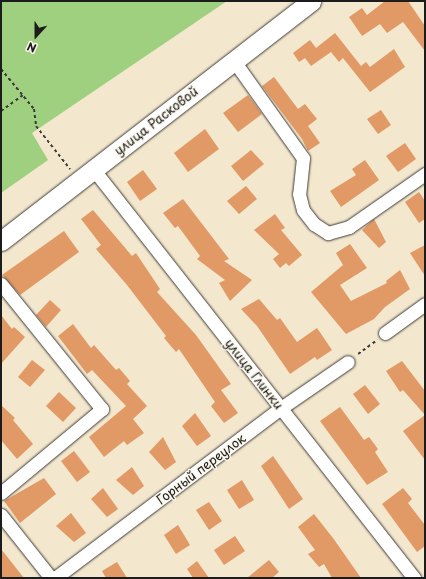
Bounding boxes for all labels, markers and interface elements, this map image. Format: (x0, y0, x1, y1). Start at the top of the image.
north arrow (16, 16, 56, 56)
text: N (24, 38, 39, 57)
street label: улица Расковой (111, 83, 201, 159)
street label: улица Глинки (221, 335, 287, 413)
street label: Горный переулок (153, 430, 249, 508)

